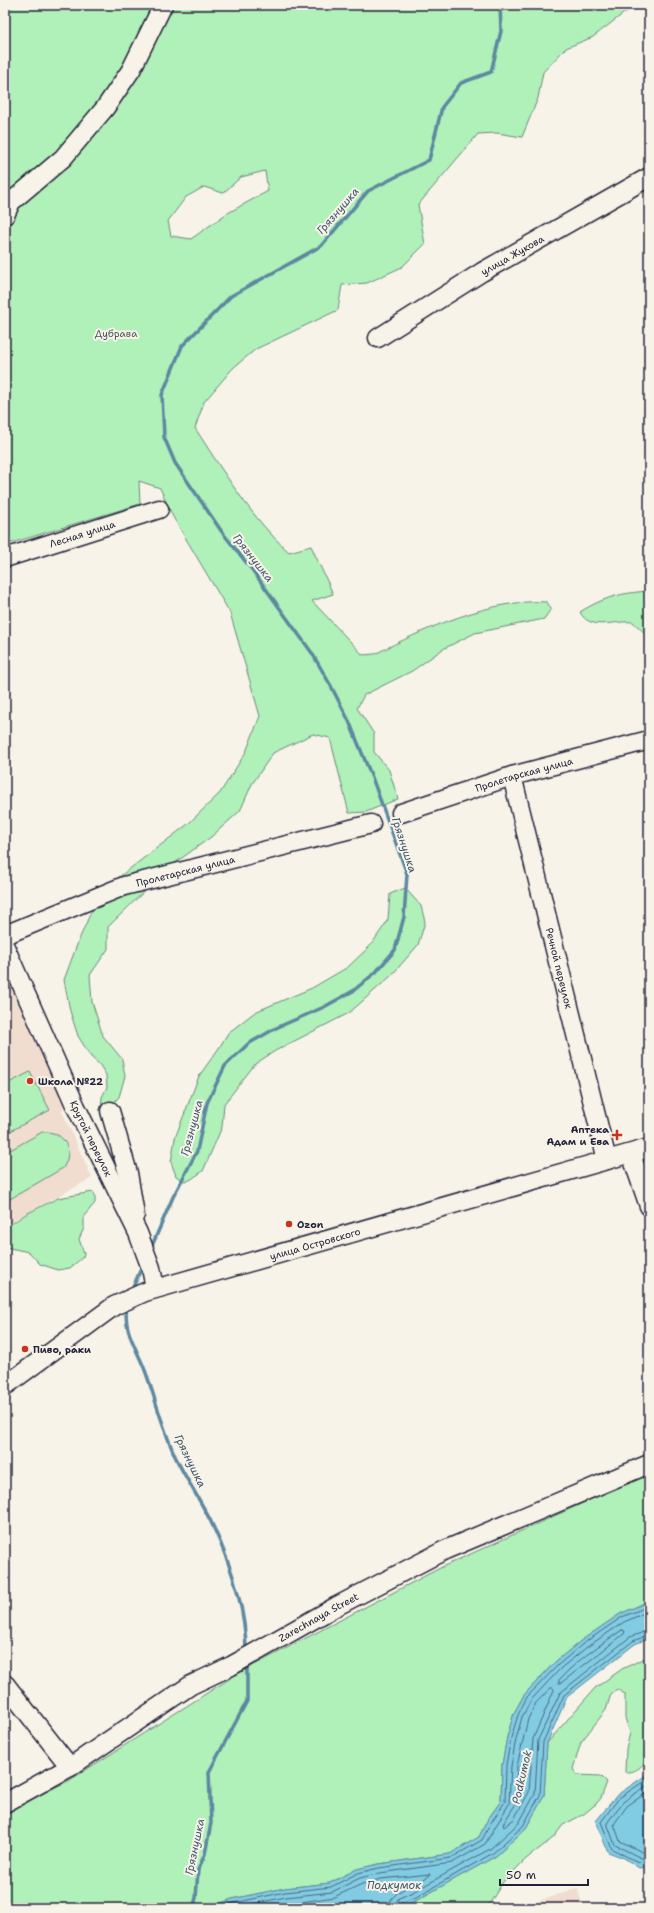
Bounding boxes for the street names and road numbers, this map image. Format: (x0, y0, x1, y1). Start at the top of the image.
street label: улица Жукова (478, 231, 547, 278)
street label: Лесная улица (48, 517, 117, 550)
street label: Пролетарская улица (473, 754, 575, 794)
street label: Пролетарская улица (135, 852, 237, 889)
street label: Речной переулок (543, 926, 576, 1011)
street label: Крутой переулок (67, 1098, 116, 1179)
street label: улица Островского (268, 1224, 362, 1263)
street label: Zarechnaya Street (276, 1590, 361, 1644)

